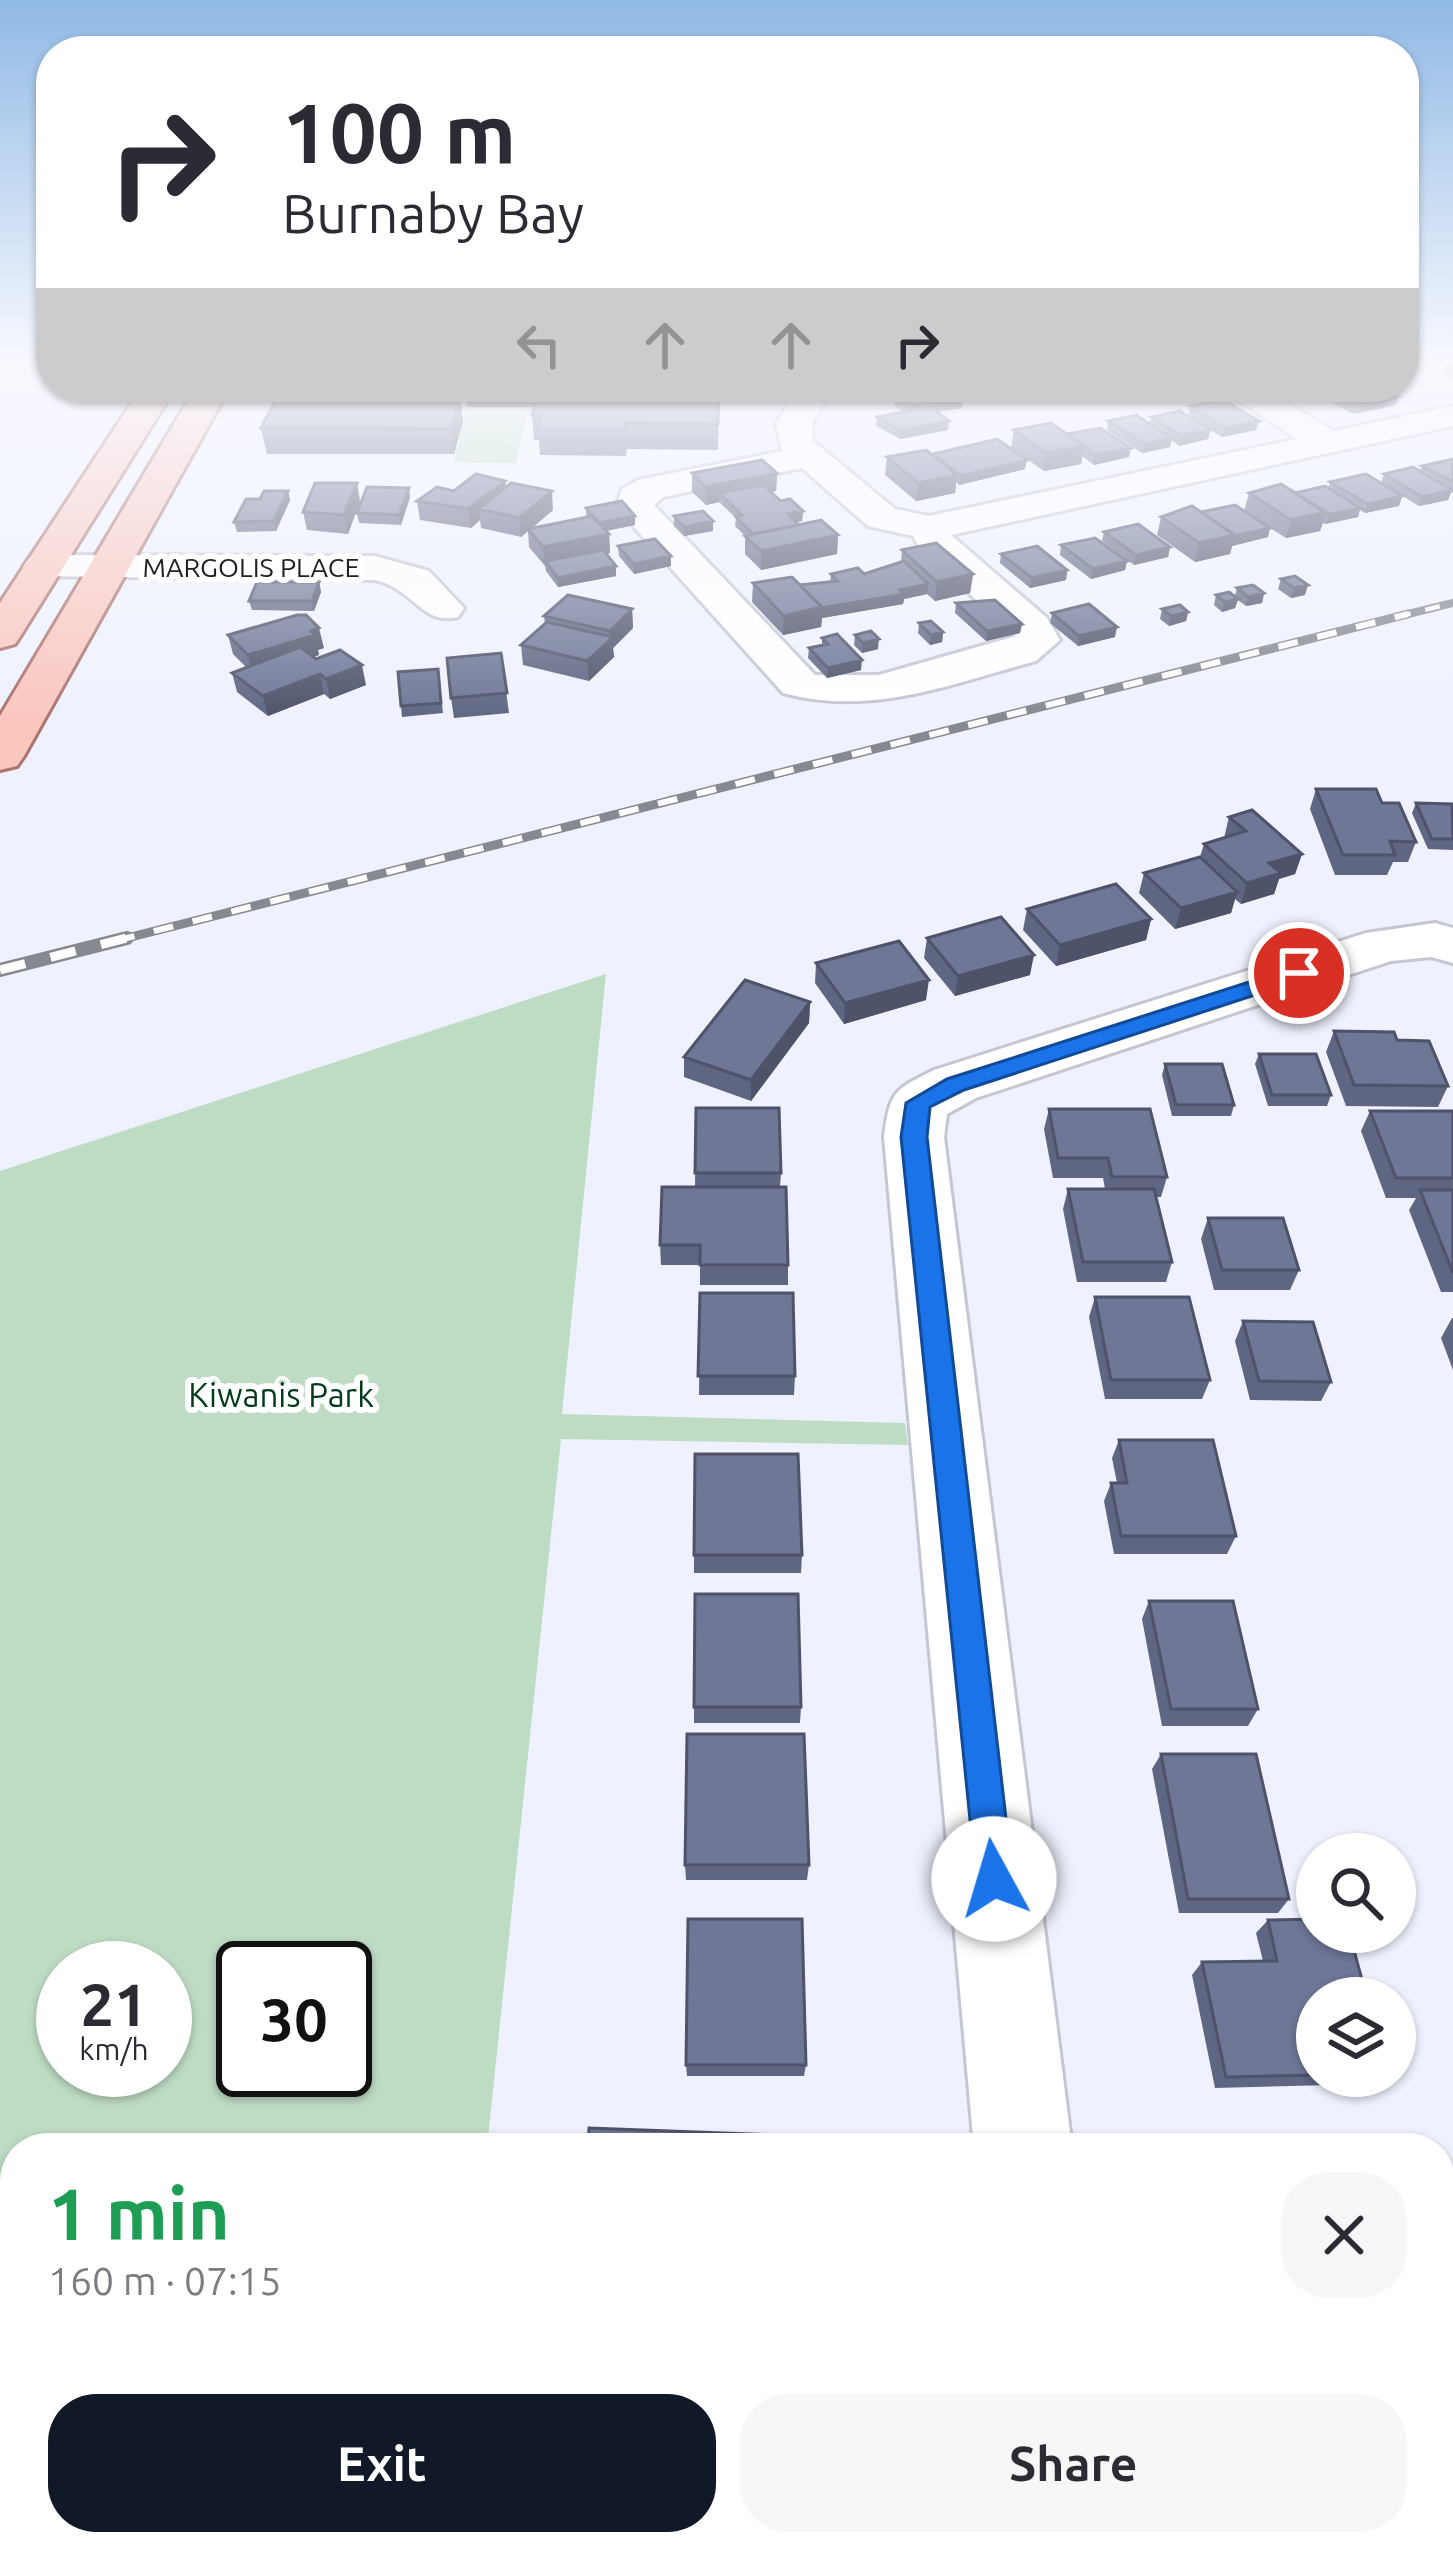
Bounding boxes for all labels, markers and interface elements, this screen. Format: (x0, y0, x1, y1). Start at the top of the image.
icon: right (84, 84, 240, 240)
text: 100 m (282, 85, 516, 179)
text: Burnaby Bay (282, 183, 584, 243)
icon: left (506, 312, 572, 378)
icon: ahead (632, 312, 698, 378)
icon: ahead (758, 312, 824, 378)
icon: right (884, 312, 950, 378)
street label: MARGOLIS PLACE (142, 552, 360, 582)
pin (1248, 922, 1350, 1024)
icon: arrive (1266, 940, 1332, 1006)
park label: Kiwanis Park (188, 1376, 374, 1413)
position arrow (931, 1816, 1057, 1942)
map controls (1296, 1833, 1416, 2097)
button: search (1296, 1833, 1416, 1953)
speed limit sign: 30 (216, 1941, 372, 2097)
text: 21 (80, 1970, 148, 2037)
button: layers (1296, 1977, 1416, 2097)
text: km/h (79, 2032, 149, 2066)
button: close (1281, 2172, 1407, 2298)
text: 1 min (48, 2173, 230, 2254)
text: 160 m · 07:15 (48, 2259, 282, 2302)
button: Exit (48, 2394, 716, 2532)
button: Share (740, 2394, 1407, 2532)

